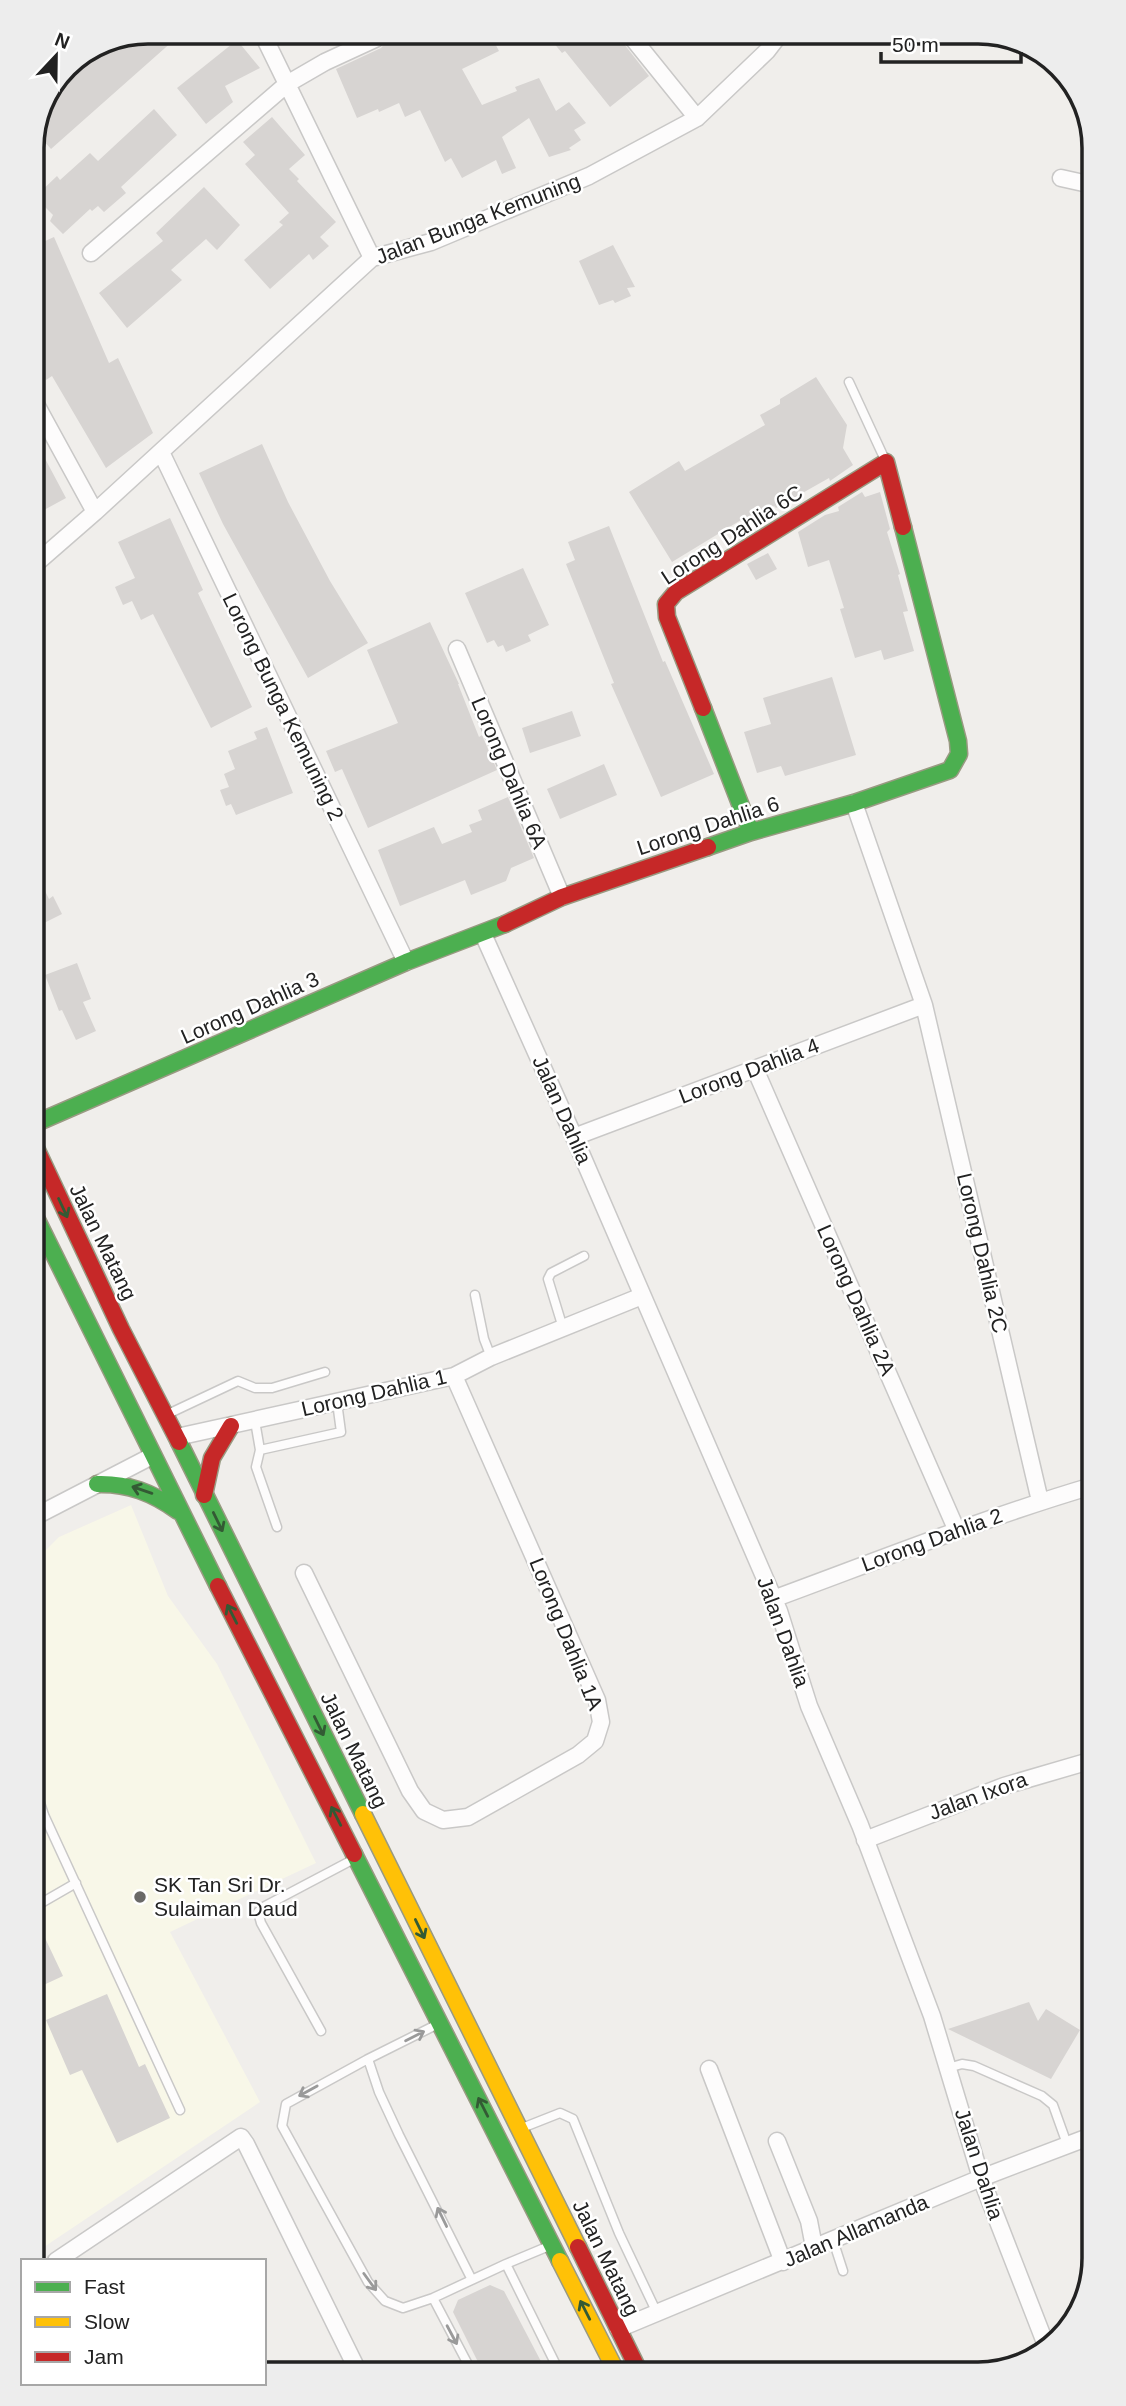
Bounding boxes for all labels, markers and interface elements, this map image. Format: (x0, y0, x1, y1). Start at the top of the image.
north arrow (21, 21, 91, 91)
scale bar (881, 21, 1021, 65)
text: N (52, 28, 72, 53)
text: 50 m (892, 33, 939, 56)
street label: Jalan Bunga Kemuning (372, 169, 583, 268)
street label: Lorong Dahlia 6C (657, 480, 807, 589)
street label: Lorong Bunga Kemuning 2 (218, 589, 349, 824)
street label: Lorong Dahlia 6A (467, 694, 552, 852)
street label: Lorong Dahlia 6 (634, 792, 782, 859)
street label: Lorong Dahlia 3 (177, 967, 322, 1048)
street label: Lorong Dahlia 4 (675, 1033, 822, 1108)
street label: Jalan Dahlia (528, 1052, 597, 1168)
street label: Lorong Dahlia 2C (953, 1171, 1012, 1335)
street label: Jalan Matang (65, 1180, 141, 1303)
one-way arrow (57, 1197, 70, 1218)
street label: Lorong Dahlia 2A (813, 1221, 900, 1379)
street label: Lorong Dahlia 1 (299, 1365, 449, 1420)
one-way arrow (131, 1483, 153, 1496)
street label: Lorong Dahlia 2 (858, 1503, 1005, 1576)
one-way arrow (211, 1511, 225, 1532)
street label: Lorong Dahlia 1A (525, 1554, 608, 1713)
street label: Jalan Dahlia (753, 1574, 814, 1690)
one-way arrow (225, 1604, 239, 1625)
street label: Jalan Matang (316, 1688, 392, 1811)
one-way arrow (312, 1715, 326, 1736)
street label: Jalan Ixora (926, 1767, 1030, 1824)
one-way arrow (328, 1807, 342, 1827)
place label: SK Tan Sri Dr. Sulaiman Daud (154, 1873, 298, 1920)
marker: SK Tan Sri Dr. Sulaiman Daud (132, 1889, 148, 1905)
one-way arrow (414, 1918, 427, 1939)
one-way arrow (404, 2028, 425, 2042)
one-way arrow (298, 2085, 319, 2099)
one-way arrow (476, 2097, 490, 2118)
street label: Jalan Dahlia (951, 2105, 1008, 2223)
street label: Jalan Allamanda (780, 2190, 932, 2271)
street label: Jalan Matang (568, 2196, 644, 2319)
one-way arrow (434, 2207, 448, 2228)
legend (21, 2259, 266, 2385)
one-way arrow (363, 2272, 377, 2291)
text: Fast (84, 2275, 125, 2298)
one-way arrow (578, 2300, 592, 2321)
text: Slow (84, 2310, 130, 2333)
one-way arrow (446, 2324, 459, 2345)
text: Jam (84, 2345, 124, 2368)

